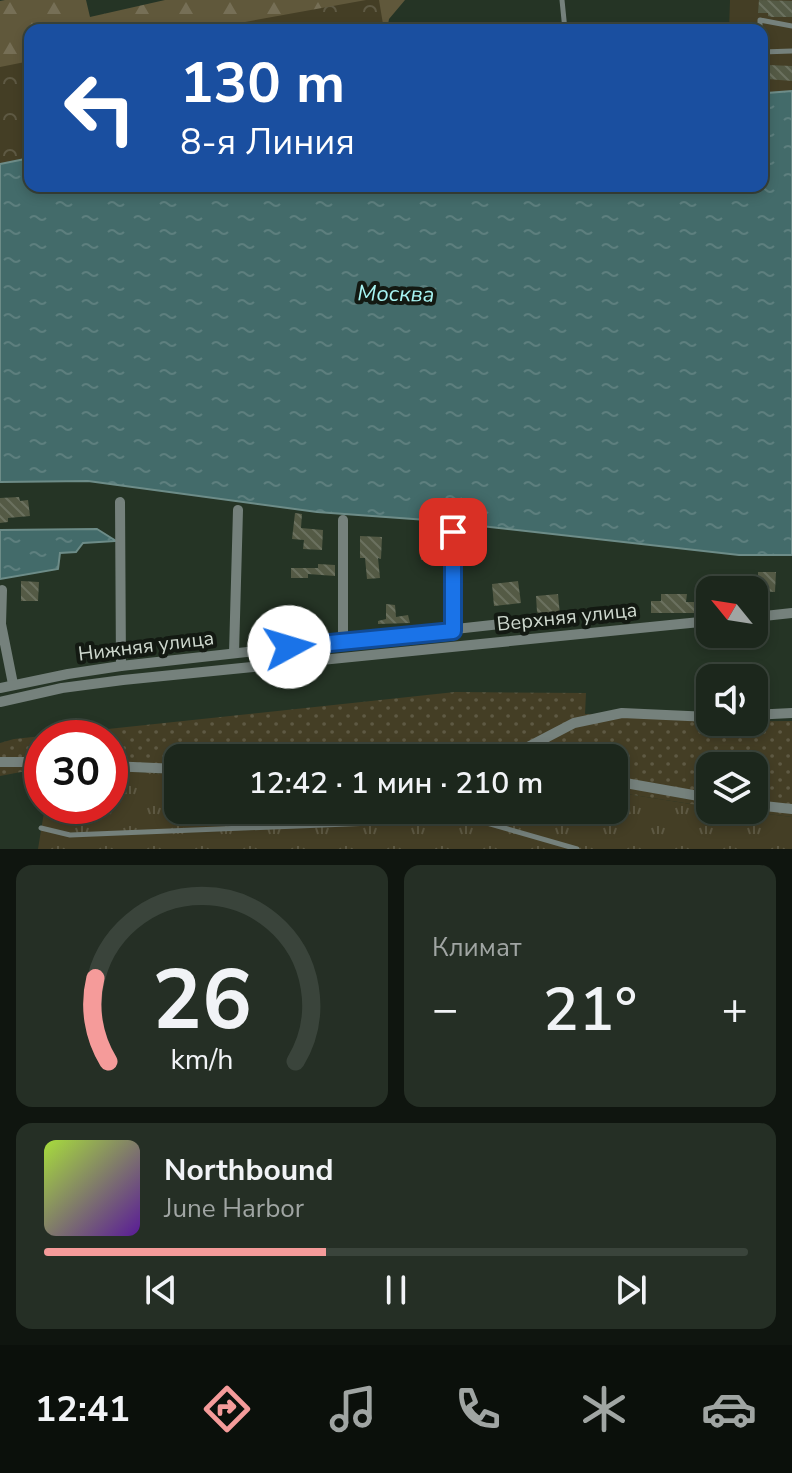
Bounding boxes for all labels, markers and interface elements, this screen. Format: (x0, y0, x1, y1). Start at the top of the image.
text: 130 m (180, 45, 345, 122)
icon: left (48, 56, 152, 160)
text: 8-я Линия (180, 118, 355, 167)
water label: Москва (357, 278, 435, 310)
pin (419, 498, 487, 566)
icon: arrive (431, 510, 475, 554)
north arrow (696, 576, 768, 648)
map controls (696, 576, 768, 824)
street label: Верхняя улица (495, 596, 639, 638)
position arrow (247, 605, 331, 689)
street label: Нижняя улица (76, 624, 216, 668)
button: sound (696, 664, 768, 736)
speed limit sign: 30 (24, 720, 128, 824)
button: layers (696, 752, 768, 824)
text: 12:42 · 1 мин · 210 m (249, 763, 543, 804)
text: Климат (432, 930, 521, 965)
text: 26 (152, 944, 252, 1057)
text: 21° (543, 969, 637, 1051)
text: − (432, 980, 458, 1040)
text: + (722, 980, 748, 1040)
text: km/h (171, 1040, 233, 1079)
text: Northbound (164, 1150, 334, 1191)
text: June Harbor (164, 1191, 304, 1226)
icon: previous (139, 1268, 183, 1312)
icon: pause (374, 1268, 418, 1312)
icon: next (609, 1268, 653, 1312)
icon: directions (199, 1381, 255, 1437)
icon: music (325, 1381, 381, 1437)
icon: phone (450, 1381, 506, 1437)
icon: climate (576, 1381, 632, 1437)
icon: car (701, 1381, 757, 1437)
text: 12:41 (35, 1385, 130, 1434)

